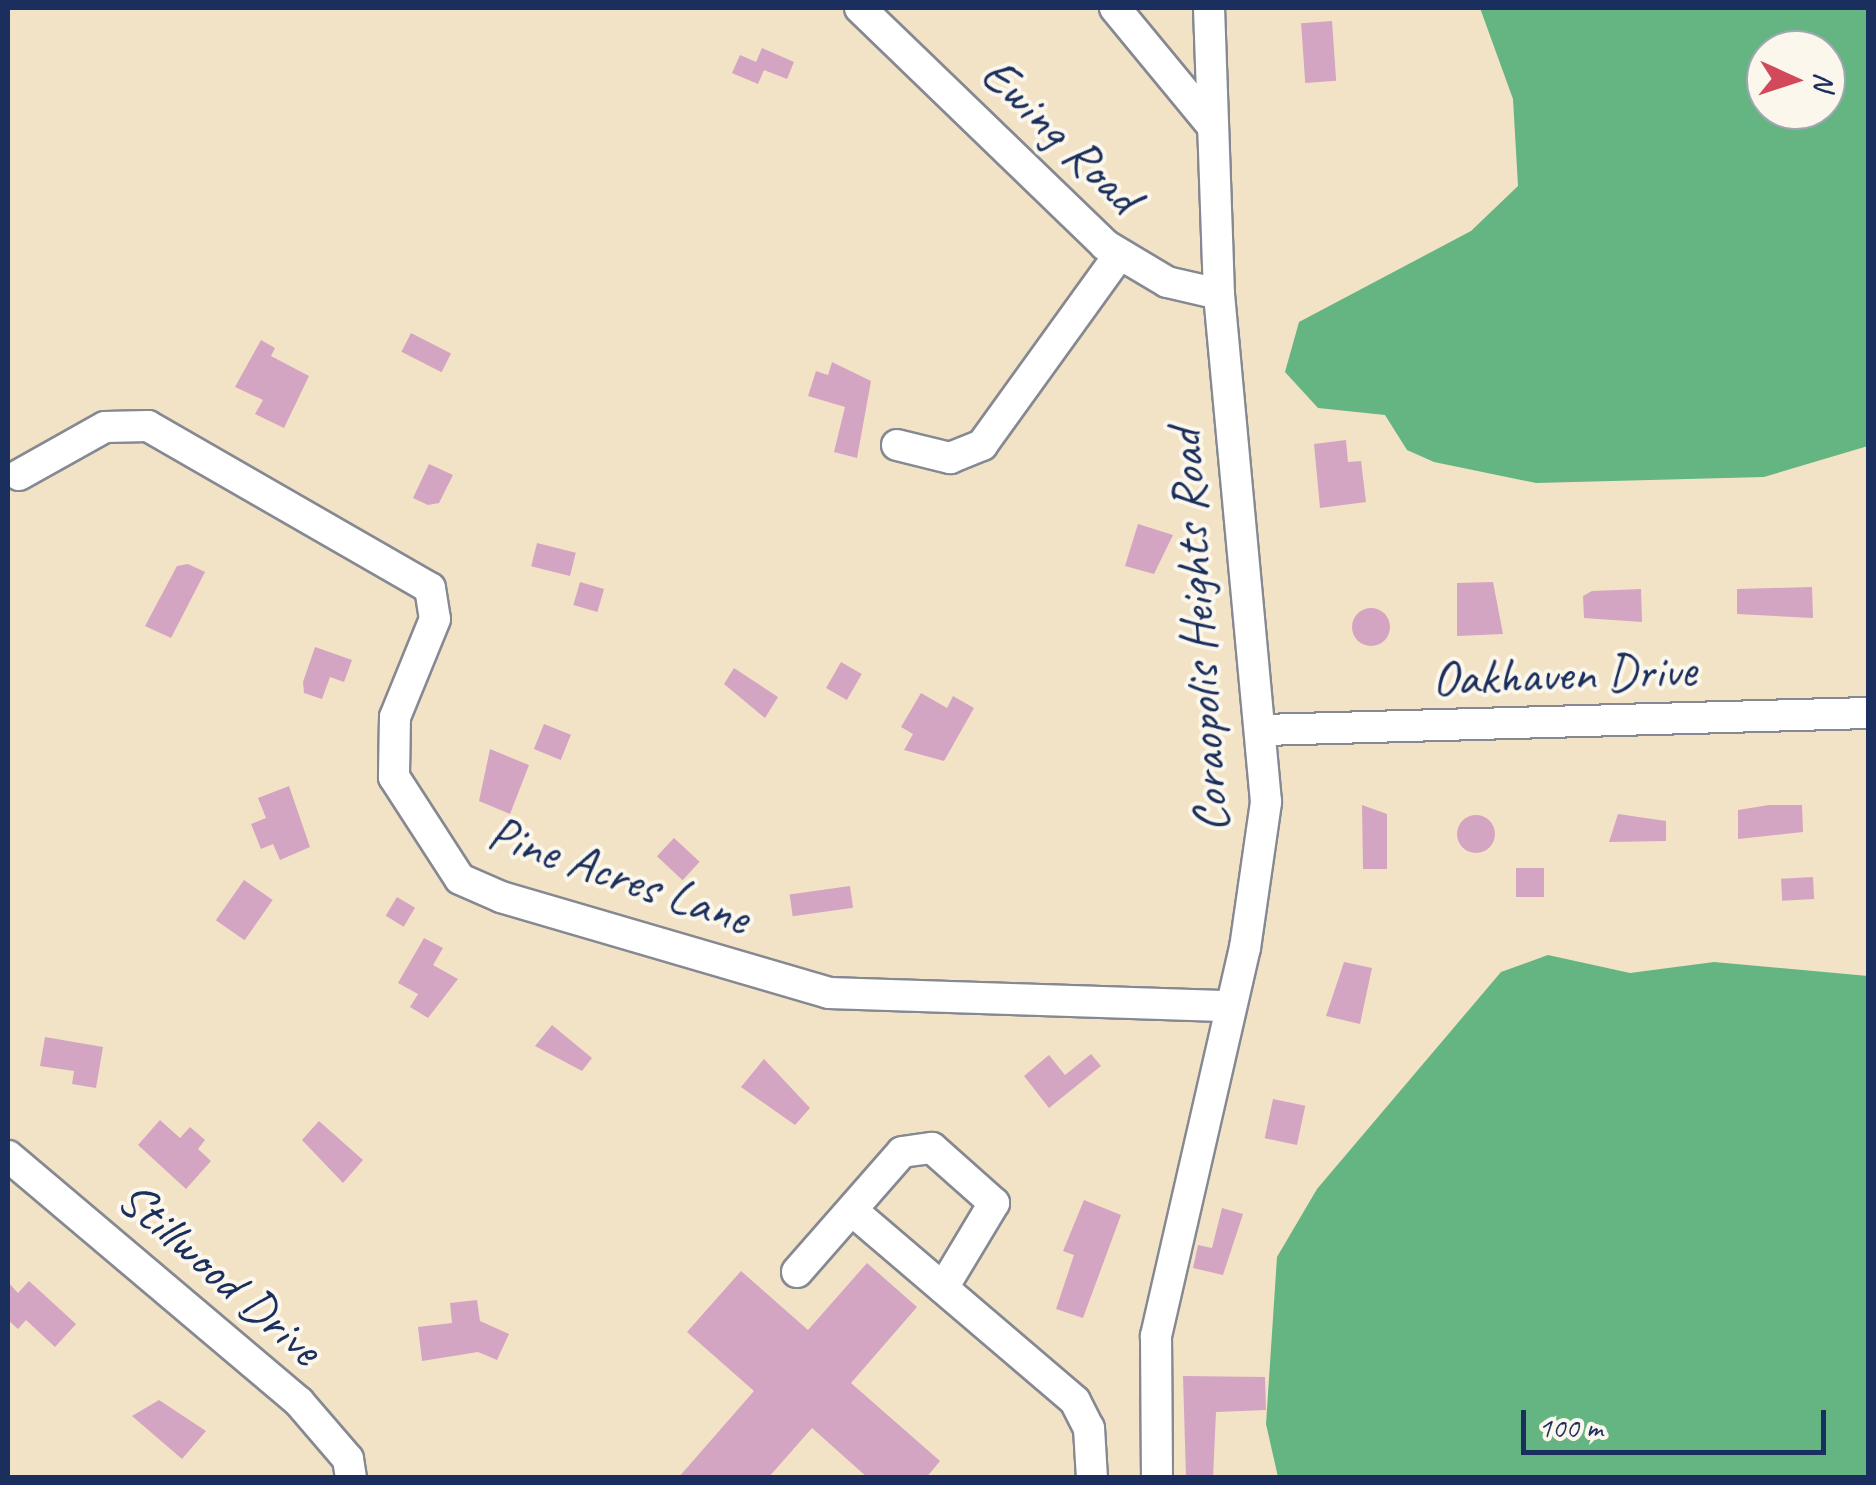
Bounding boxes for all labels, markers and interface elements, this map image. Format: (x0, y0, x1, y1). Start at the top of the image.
north arrow (1746, 30, 1846, 130)
street label: Ewing Road (969, 45, 1153, 225)
text: N (1807, 72, 1842, 91)
street label: Coraopolis Heights Road (1154, 427, 1242, 835)
street label: Oakhaven Drive (1431, 639, 1697, 709)
street label: Pine Acres Lane (481, 802, 757, 948)
street label: Stillwood Drive (106, 1168, 334, 1378)
scale bar (1526, 1390, 1831, 1452)
text: 100 m (1538, 1408, 1603, 1446)

